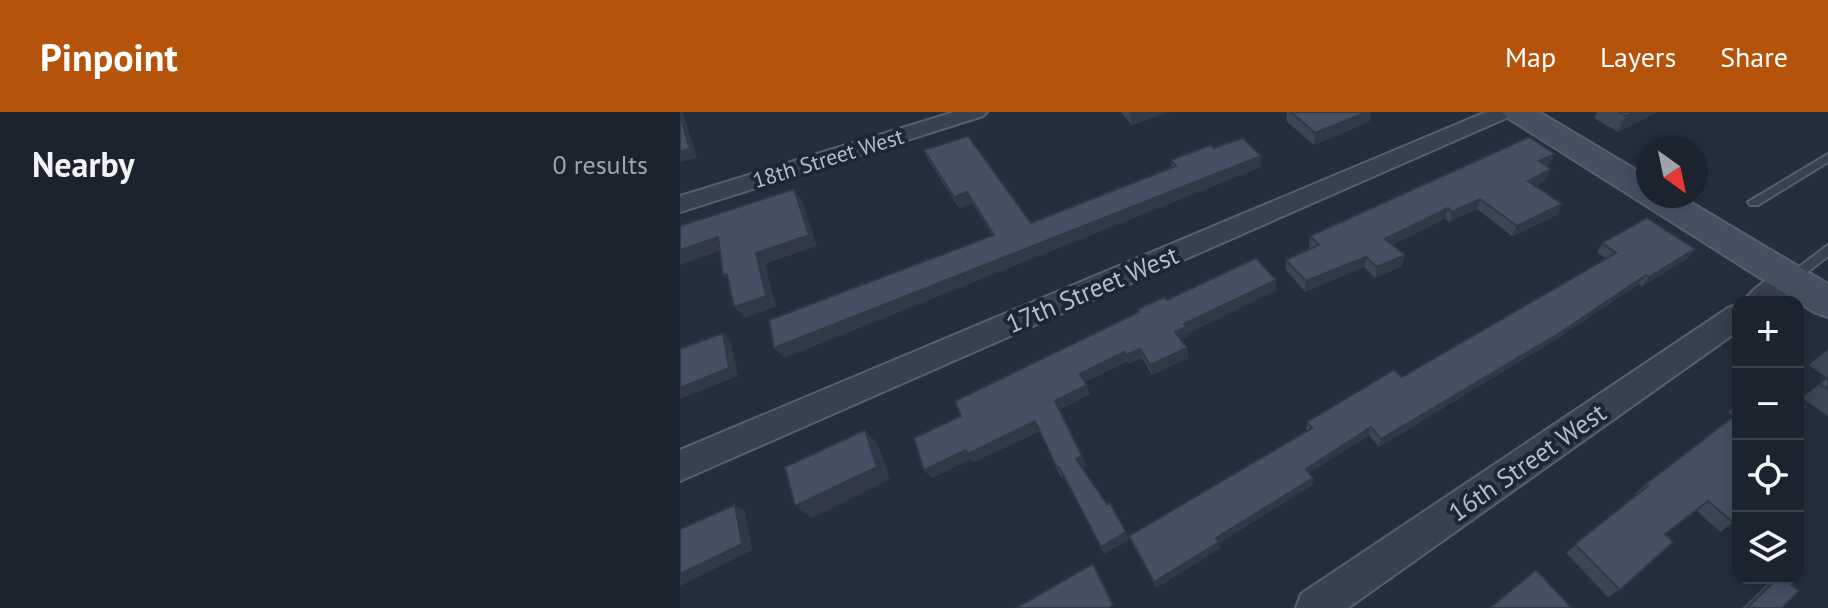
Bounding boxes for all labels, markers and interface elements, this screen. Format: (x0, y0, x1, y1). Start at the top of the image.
text: Pinpoint (40, 32, 178, 81)
text: Map (1505, 38, 1556, 75)
text: Layers (1600, 38, 1676, 75)
text: Share (1720, 38, 1788, 75)
street label: 18th Street West (749, 122, 907, 194)
north arrow (1636, 136, 1708, 208)
text: Nearby (32, 142, 134, 186)
text: 0 results (553, 148, 648, 181)
street label: 17th Street West (1001, 238, 1183, 340)
map controls (1732, 296, 1804, 584)
button: + (1732, 296, 1804, 368)
button: − (1732, 368, 1804, 440)
street label: 16th Street West (1442, 395, 1612, 528)
button: locate (1732, 440, 1804, 512)
button: layers (1732, 512, 1804, 584)

